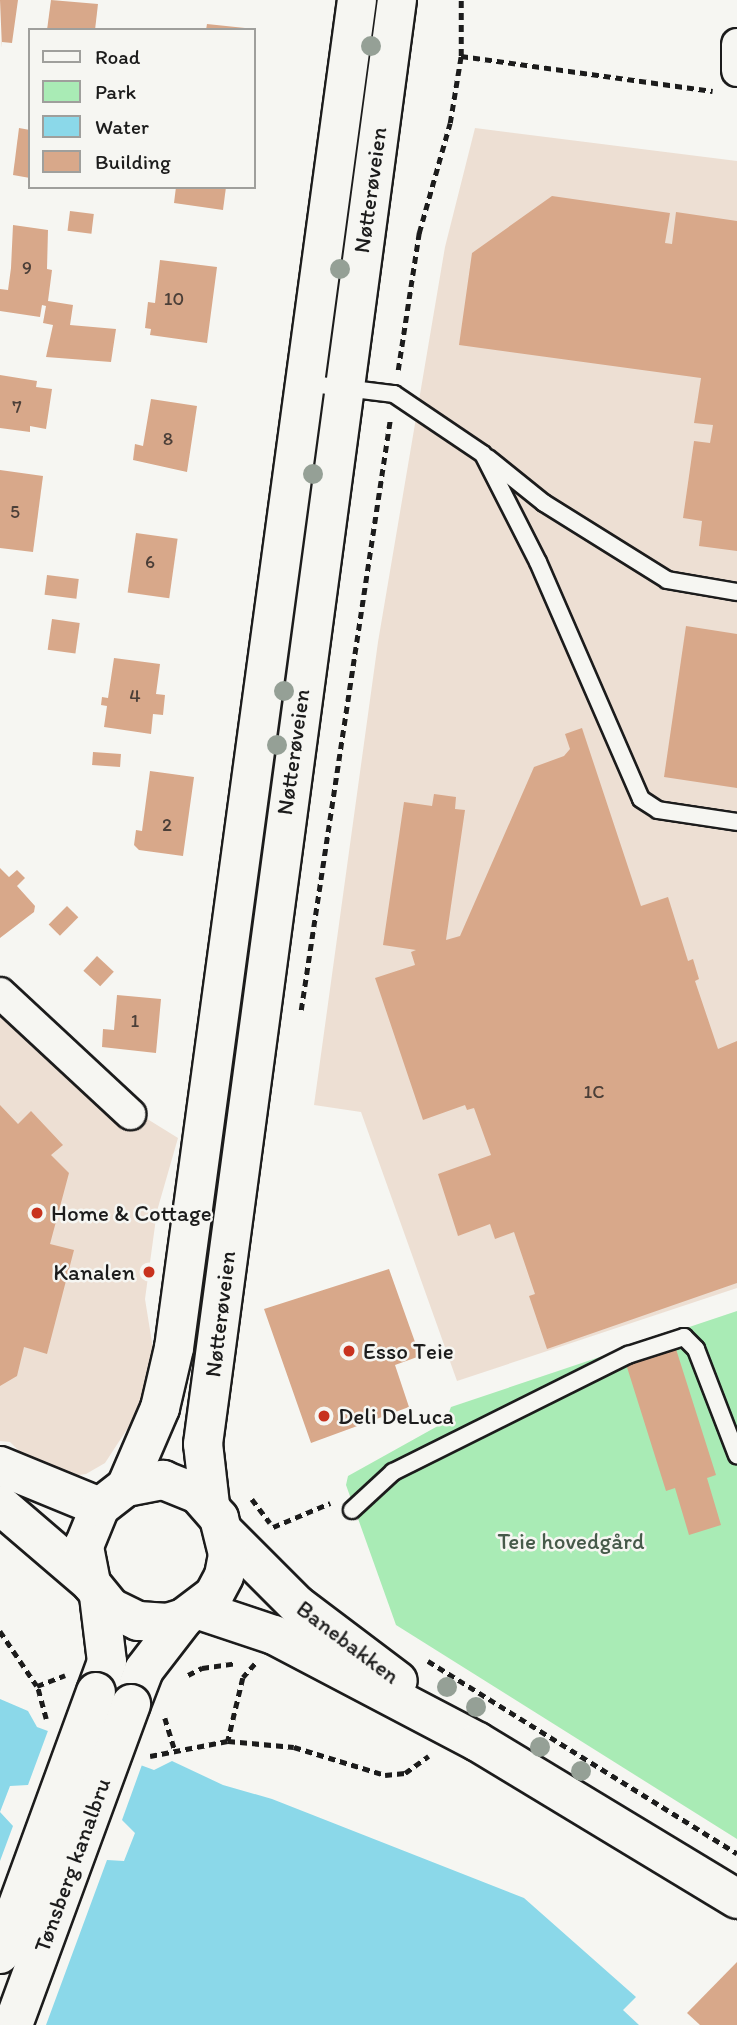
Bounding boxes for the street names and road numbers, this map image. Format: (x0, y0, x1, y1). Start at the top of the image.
street label: Nøtterøveien (347, 125, 393, 255)
street label: Nøtterøveien (270, 687, 316, 817)
street label: Nøtterøveien (199, 1249, 241, 1379)
street label: Banebakken (291, 1594, 405, 1690)
street label: Tønsberg kanalbru (28, 1775, 116, 1955)

